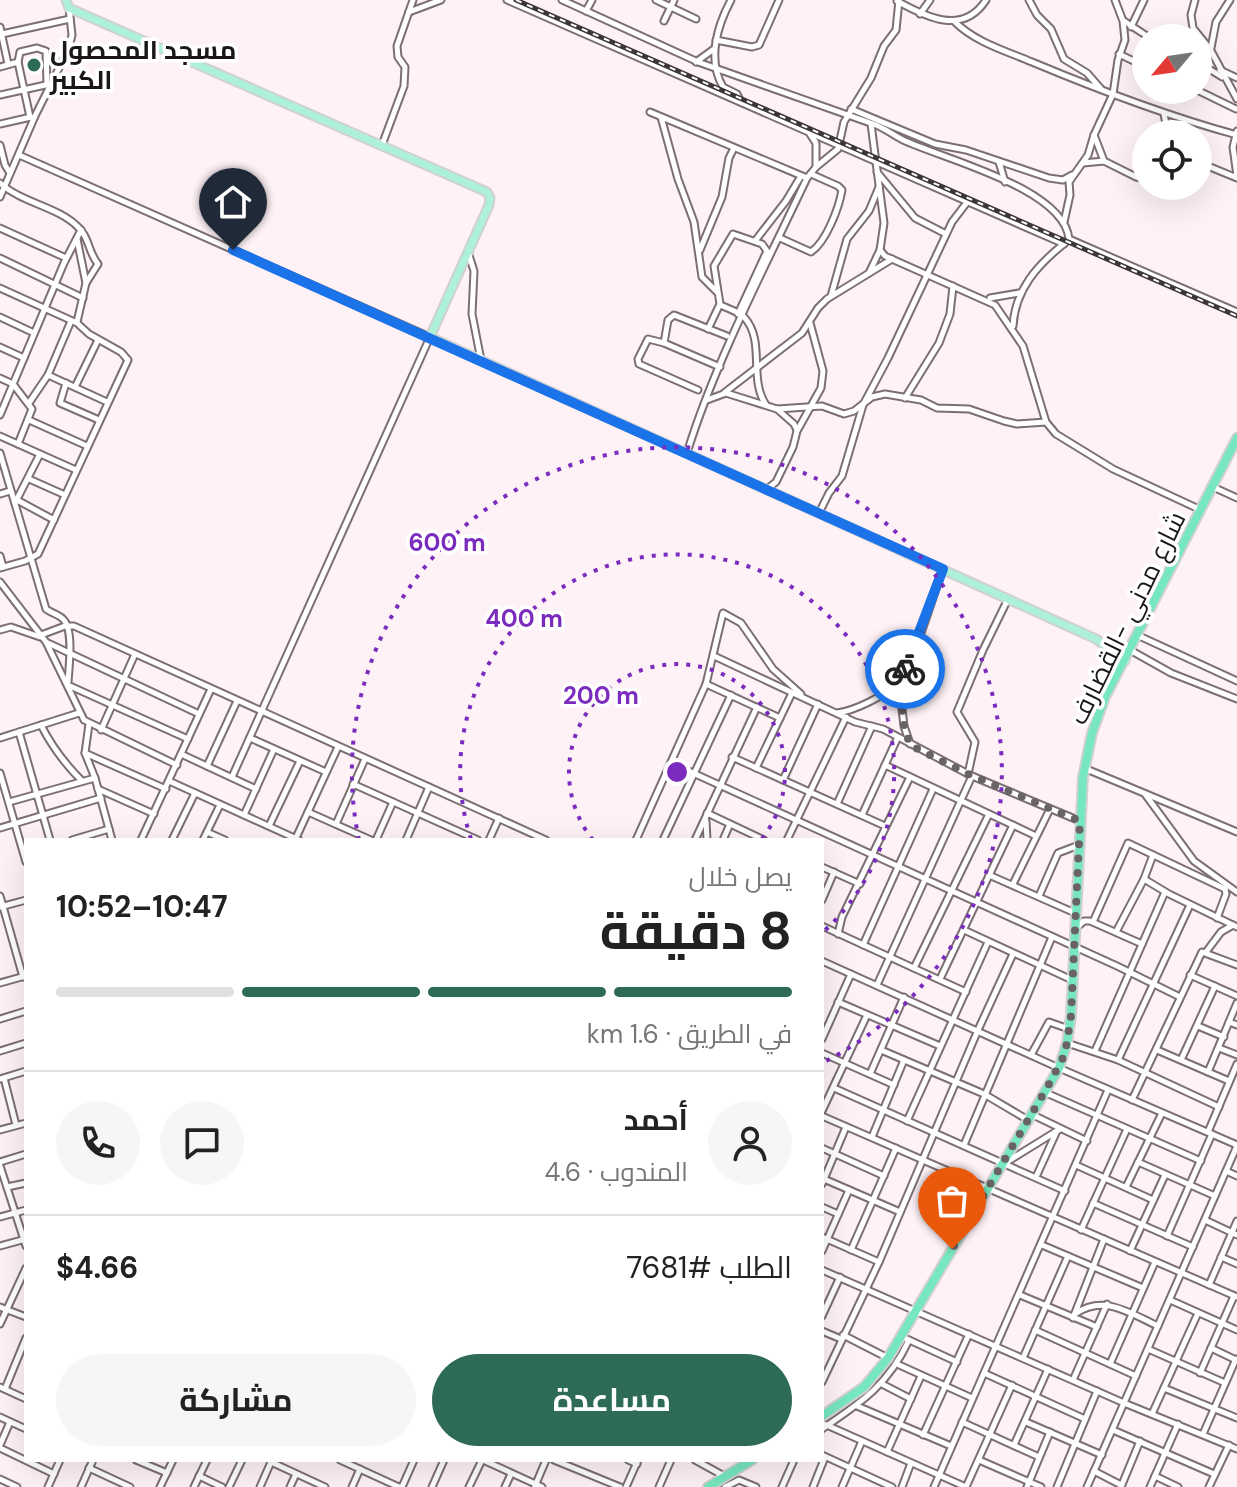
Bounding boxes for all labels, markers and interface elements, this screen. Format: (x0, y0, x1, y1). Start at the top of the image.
north arrow (1132, 24, 1212, 104)
map controls (1132, 24, 1212, 200)
place label: مسجد المحصول الكبير (49, 33, 236, 97)
marker: مسجد المحصول الكبير (25, 56, 43, 74)
button: locate (1132, 120, 1212, 200)
pin (199, 168, 267, 250)
icon: home (211, 180, 255, 224)
street label: شارع مدني -القضارف (1061, 506, 1197, 732)
text: 600 m (408, 527, 486, 558)
text: 400 m (485, 603, 563, 634)
courier (865, 629, 945, 709)
icon: bike (883, 647, 927, 691)
text: 200 m (563, 680, 639, 711)
centre of rings (663, 758, 691, 786)
text: يصل خلال (689, 860, 792, 894)
text: 10:47–10:52 (56, 887, 228, 926)
text: 8 دقيقة (600, 897, 792, 965)
text: في الطريق · 1.6 km (587, 1017, 792, 1051)
text: أحمد (624, 1100, 688, 1139)
button: phone (56, 1101, 140, 1185)
button: chat (160, 1101, 244, 1185)
button: person (708, 1101, 792, 1185)
text: المندوب · 4.6 (545, 1155, 688, 1189)
pin (918, 1167, 986, 1249)
icon: bag (930, 1179, 974, 1223)
text: $4.66 (56, 1248, 138, 1287)
text: الطلب #7681 (626, 1248, 792, 1287)
button: مشاركة (56, 1354, 416, 1446)
button: مساعدة (432, 1354, 792, 1446)

